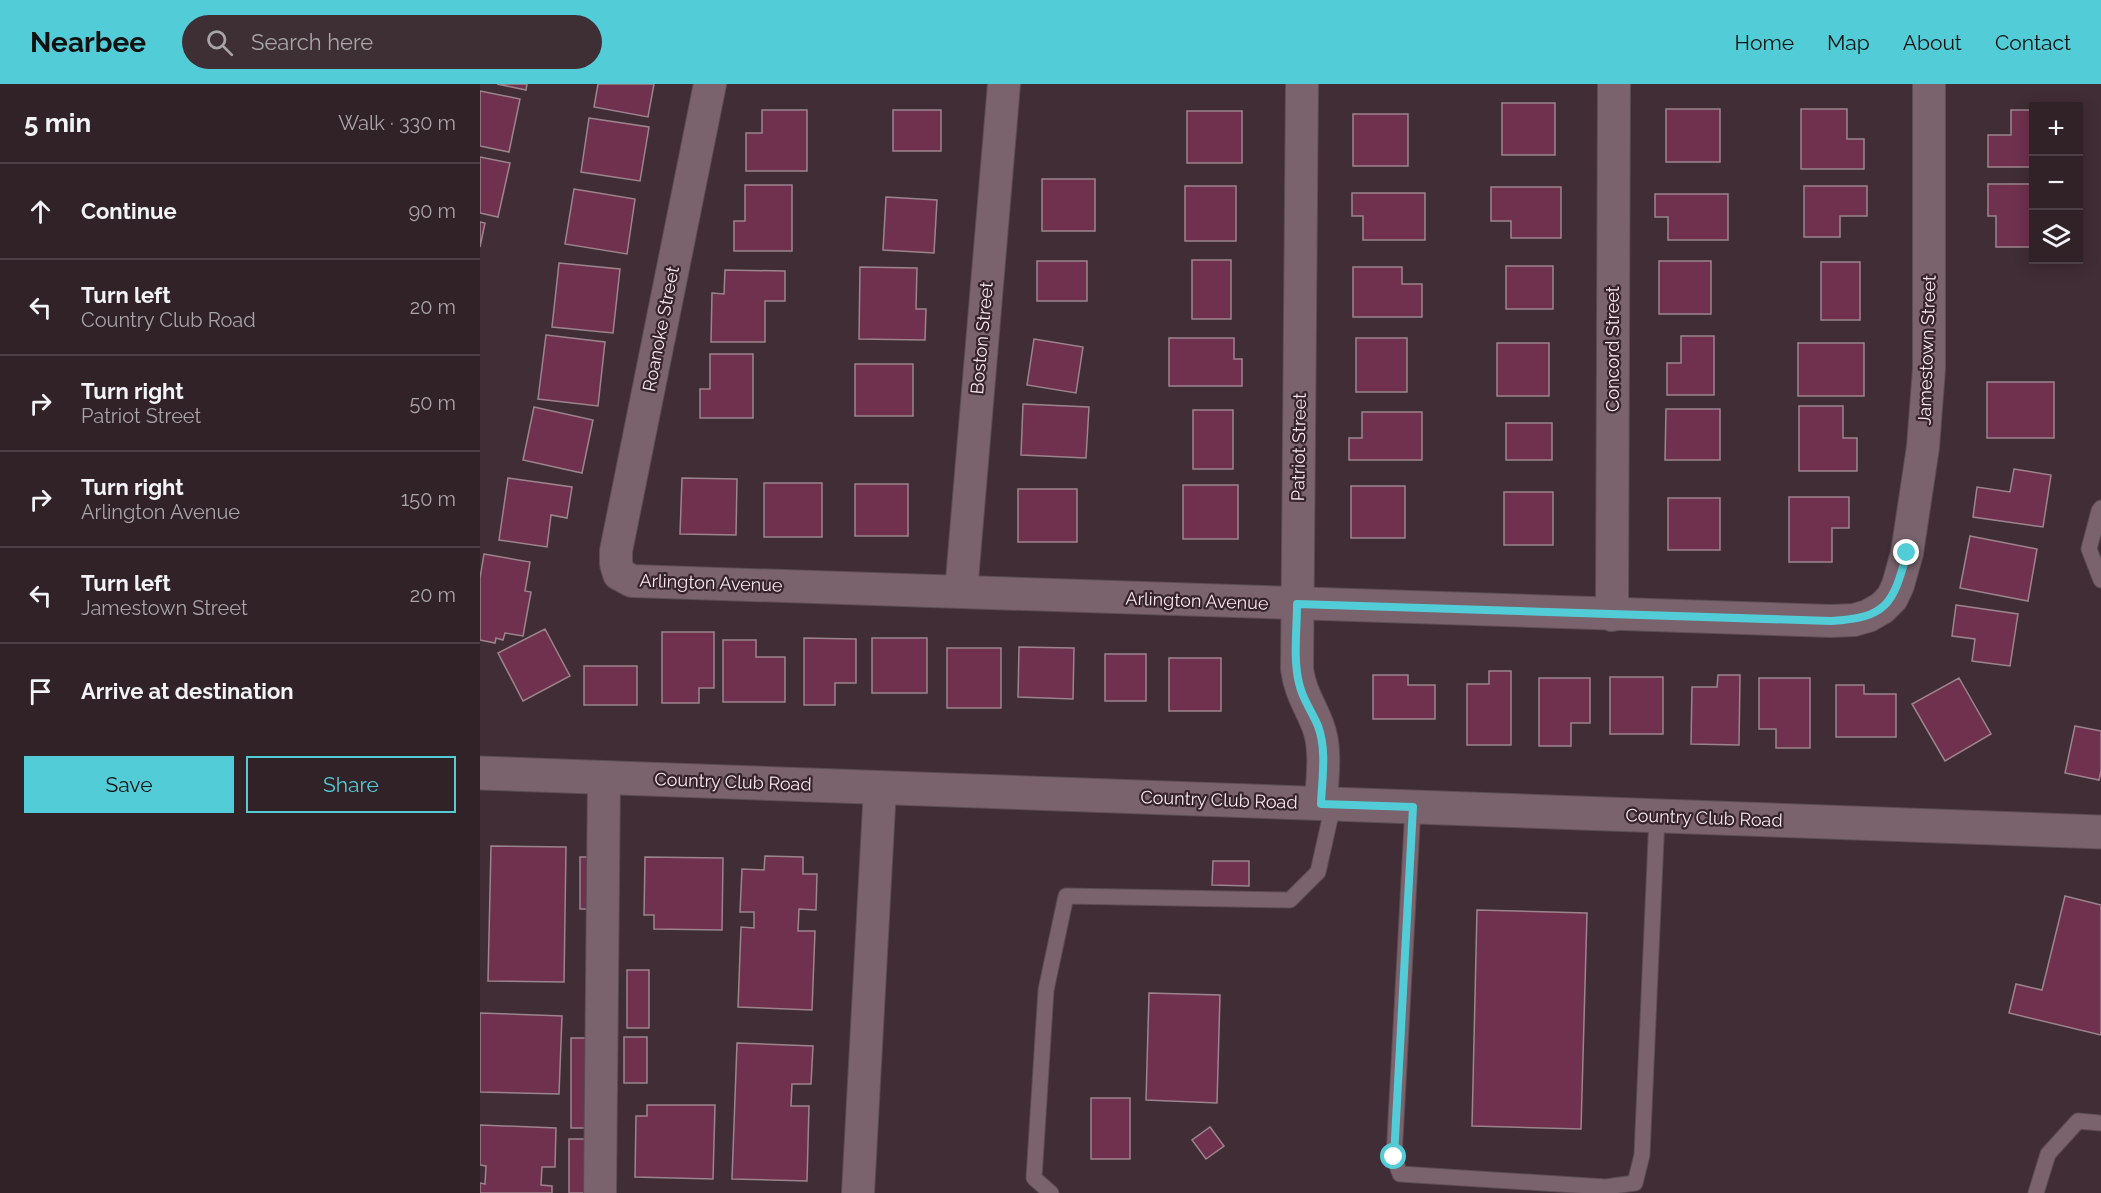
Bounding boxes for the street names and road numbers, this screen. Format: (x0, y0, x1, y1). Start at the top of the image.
street label: Roanoke Street (638, 264, 683, 393)
street label: Jamestown Street (1913, 275, 1940, 425)
street label: Boston Street (966, 281, 997, 395)
street label: Concord Street (1602, 286, 1623, 412)
street label: Patriot Street (1287, 393, 1310, 501)
street label: Arlington Avenue (639, 570, 783, 596)
street label: Arlington Avenue (1125, 588, 1269, 614)
street label: Country Club Road (654, 768, 812, 795)
street label: Country Club Road (1140, 786, 1298, 813)
street label: Country Club Road (1625, 804, 1783, 831)

